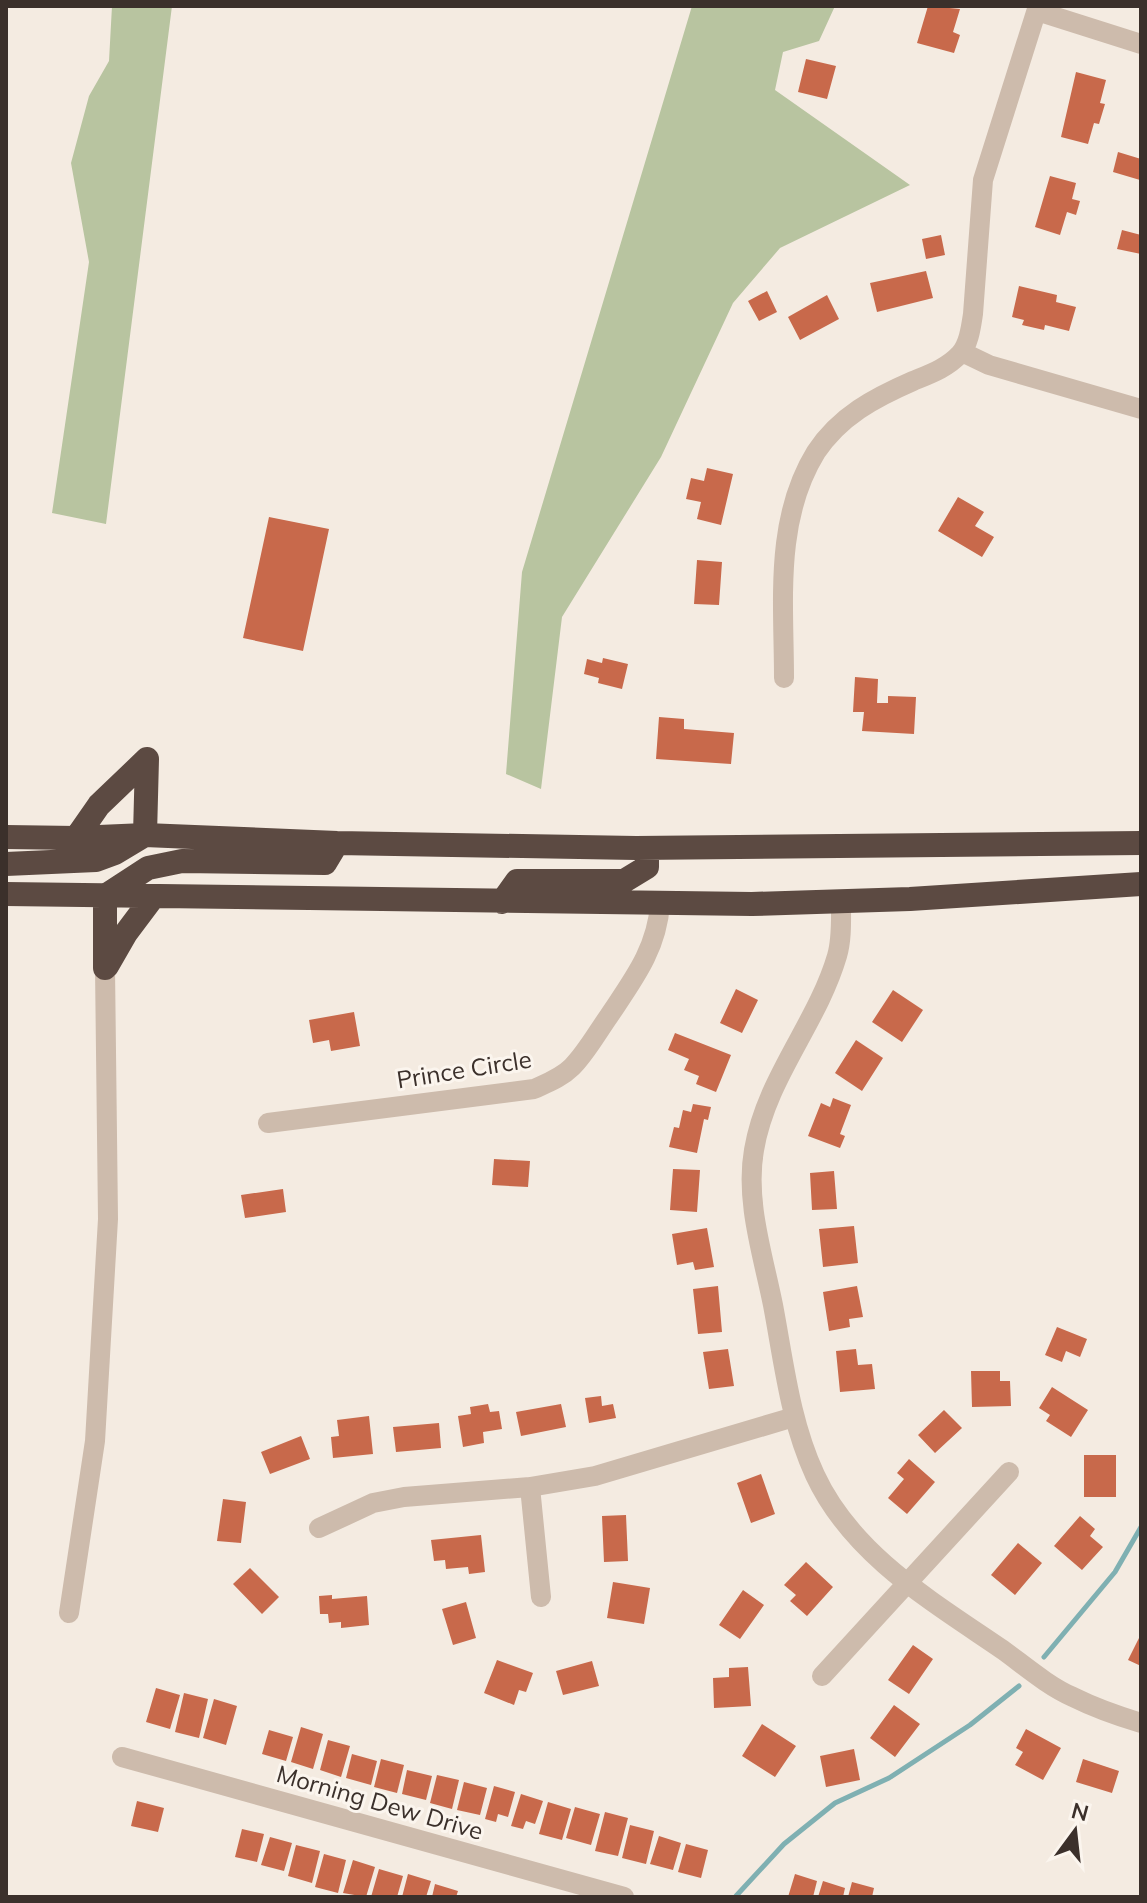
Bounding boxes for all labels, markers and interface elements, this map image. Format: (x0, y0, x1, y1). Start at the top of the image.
street label: Prince Circle (394, 1044, 534, 1094)
street label: Morning Dew Drive (273, 1758, 487, 1846)
north arrow (1035, 1791, 1115, 1871)
text: N (1069, 1796, 1092, 1827)

